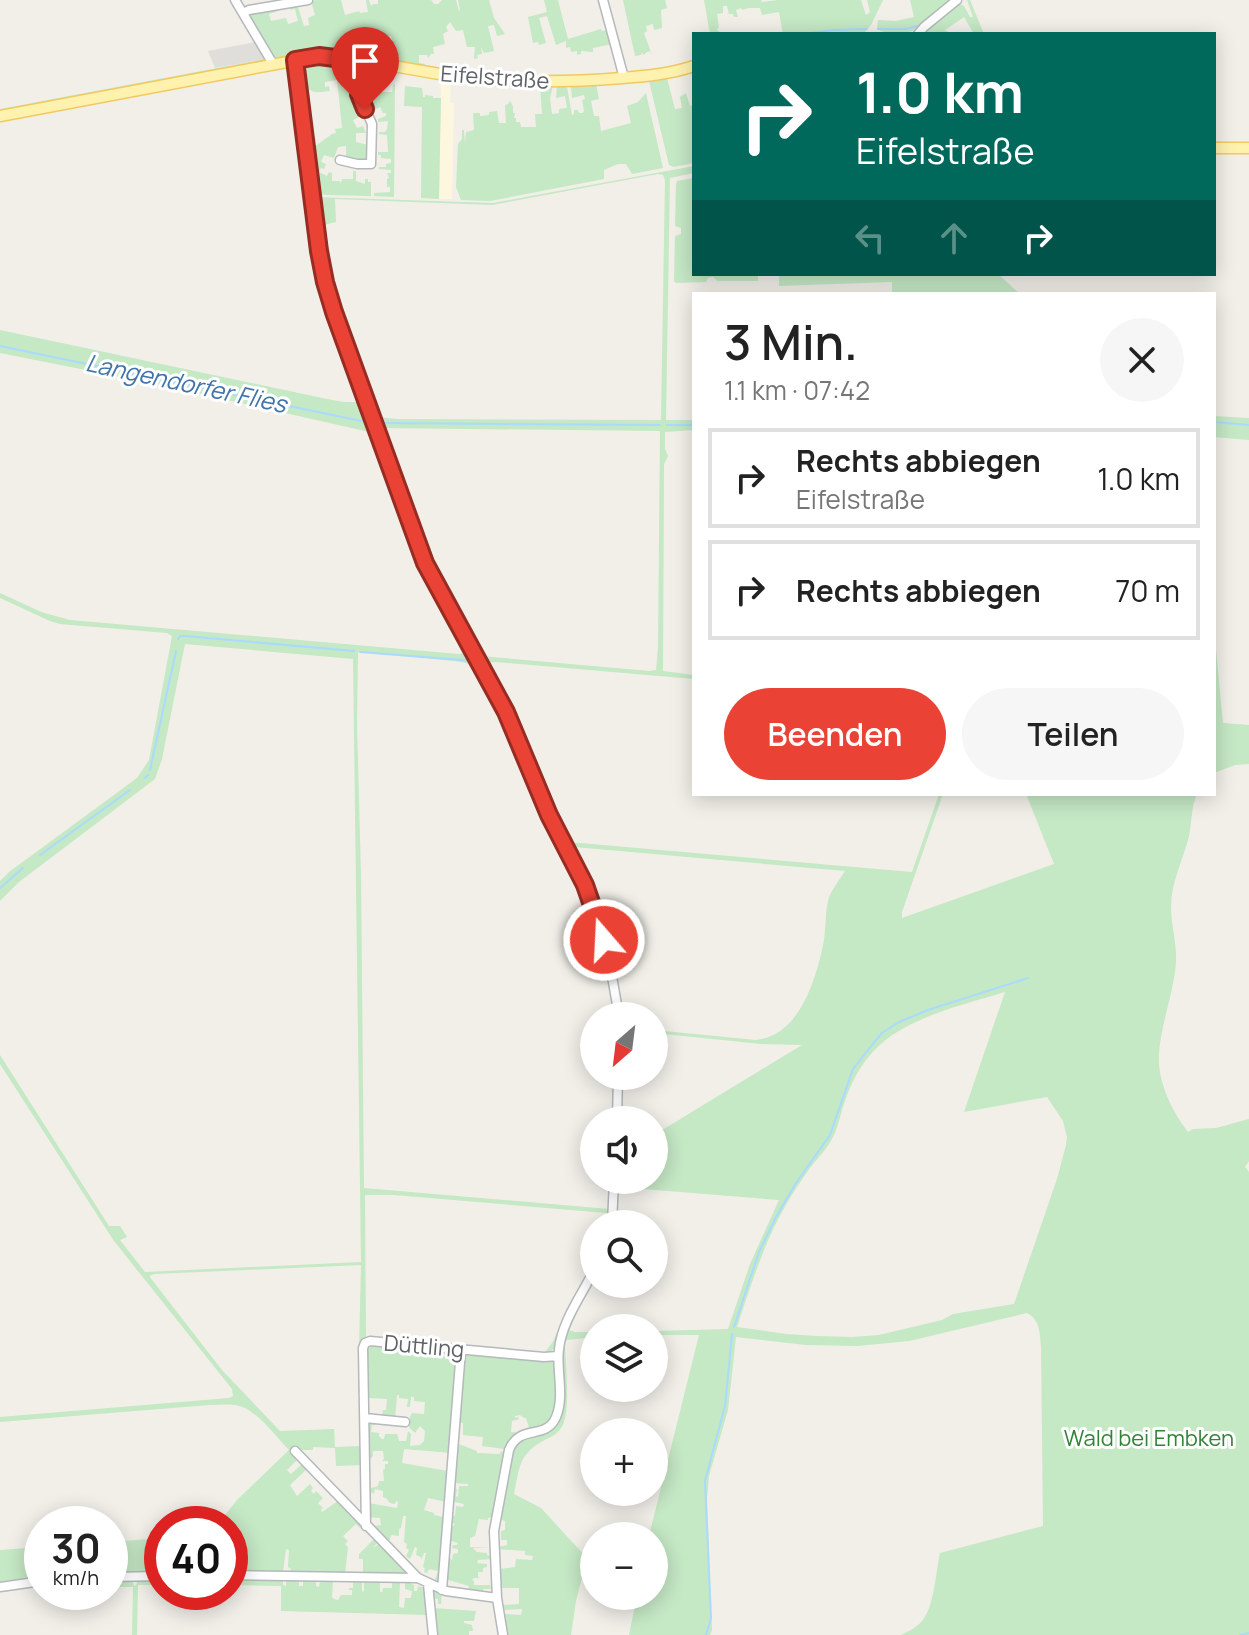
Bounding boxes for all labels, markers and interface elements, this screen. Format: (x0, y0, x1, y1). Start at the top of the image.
pin (331, 27, 399, 109)
icon: arrive (343, 39, 387, 83)
text: 1.0 km (856, 53, 1024, 130)
street label: Eifelstraße (440, 58, 551, 96)
icon: right (724, 64, 828, 168)
text: Eifelstraße (856, 126, 1035, 175)
icon: left (848, 216, 892, 260)
icon: ahead (932, 216, 976, 260)
icon: right (1016, 216, 1060, 260)
text: 3 Min. (724, 309, 858, 374)
button: close (1100, 318, 1184, 402)
water label: Langendorfer Flies (83, 345, 292, 420)
text: 1.1 km · 07:42 (724, 372, 870, 408)
text: Rechts abbiegen (796, 440, 1041, 481)
icon: right (728, 456, 772, 500)
text: 1.0 km (1097, 458, 1180, 499)
text: Eifelstraße (796, 481, 925, 517)
icon: right (728, 568, 772, 612)
text: Rechts abbiegen (796, 570, 1041, 611)
text: 70 m (1115, 570, 1180, 611)
button: Beenden (724, 688, 946, 780)
button: Teilen (962, 688, 1184, 780)
position arrow (562, 898, 646, 982)
north arrow (580, 1002, 668, 1090)
map controls (580, 1002, 668, 1610)
button: sound (580, 1106, 668, 1194)
button: search (580, 1210, 668, 1298)
button: layers (580, 1314, 668, 1402)
street label: Düttling (383, 1328, 465, 1364)
button: + (580, 1418, 668, 1506)
park label: Wald bei Embken (1064, 1423, 1234, 1453)
speed limit sign: 40 (144, 1506, 248, 1610)
text: 30 (51, 1520, 101, 1575)
button: − (580, 1522, 668, 1610)
text: km/h (53, 1564, 99, 1591)

